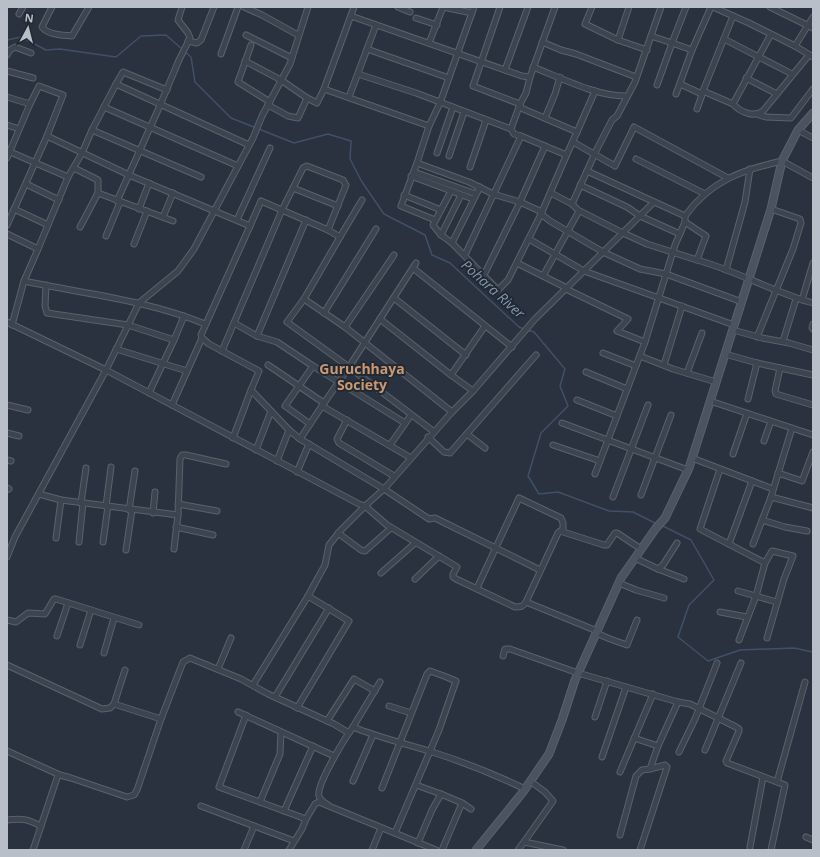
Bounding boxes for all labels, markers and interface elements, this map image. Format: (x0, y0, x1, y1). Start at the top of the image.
north arrow (8, 8, 48, 48)
text: N (24, 10, 35, 26)
water label: Pohara River (457, 255, 530, 323)
district label: Guruchhaya Society (319, 359, 405, 394)

